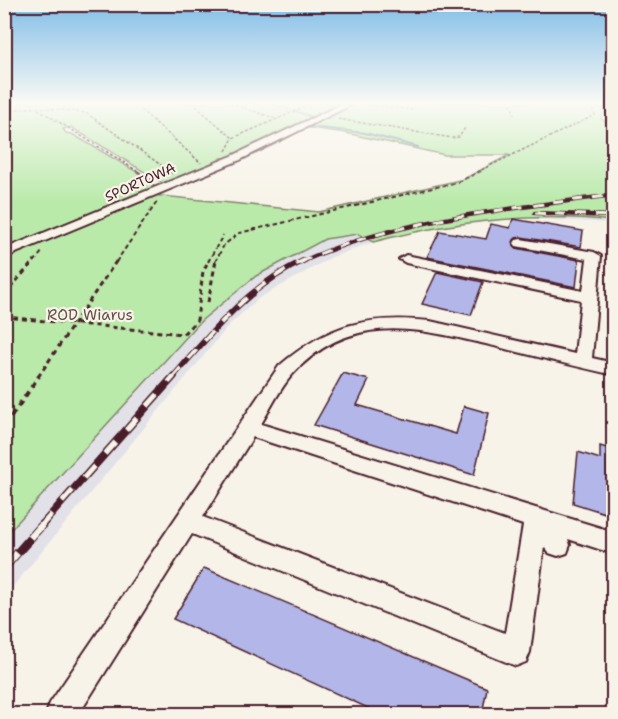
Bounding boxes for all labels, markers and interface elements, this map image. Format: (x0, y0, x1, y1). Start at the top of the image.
street label: SPORTOWA (102, 158, 178, 206)
park label: ROD Wiarus (47, 305, 133, 325)

